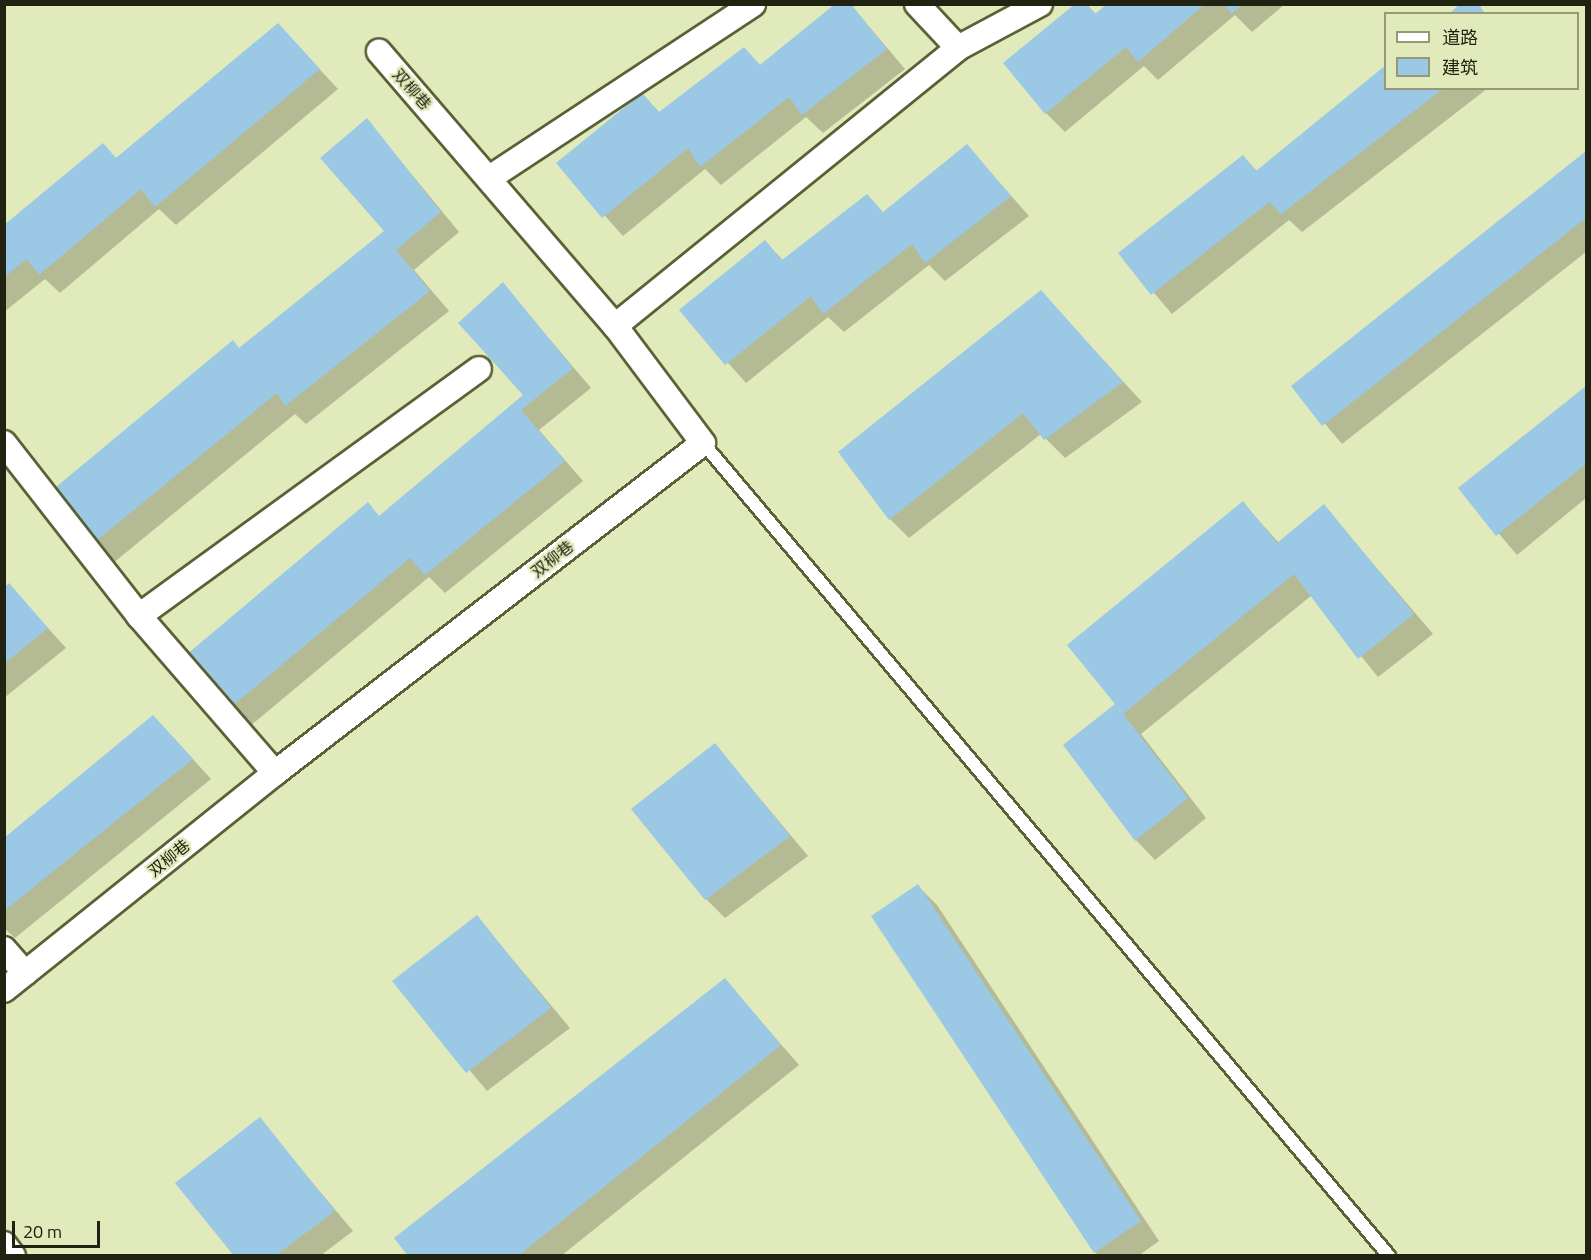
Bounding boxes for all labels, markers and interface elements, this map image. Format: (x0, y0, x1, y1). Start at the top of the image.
legend (1384, 12, 1579, 90)
text: 道路 (1442, 24, 1478, 51)
text: 建筑 (1442, 54, 1478, 81)
street label: 双柳巷 (389, 65, 435, 113)
street label: 双柳巷 (527, 537, 577, 581)
street label: 双柳巷 (144, 835, 194, 881)
scale bar (15, 1209, 104, 1247)
text: 20 m (23, 1218, 62, 1245)

